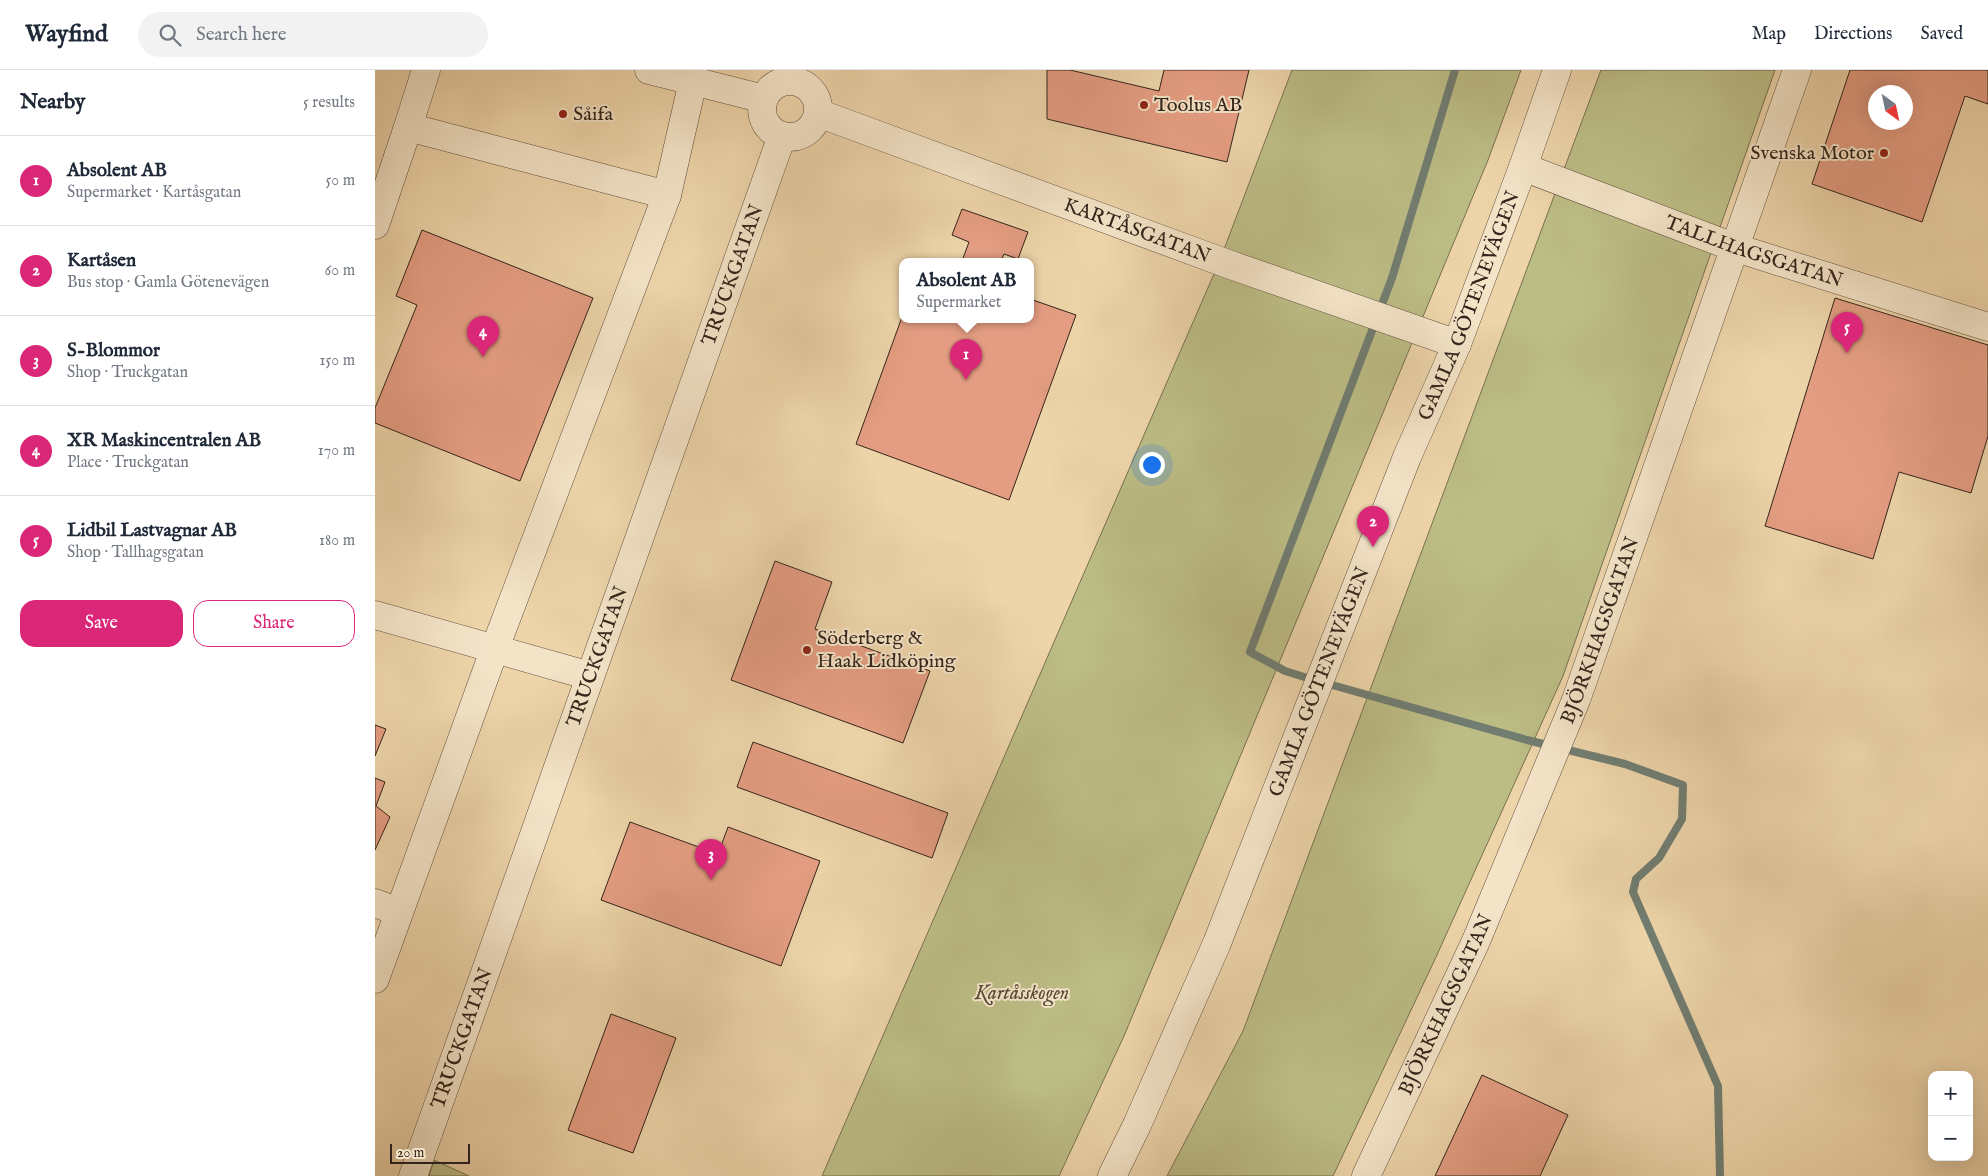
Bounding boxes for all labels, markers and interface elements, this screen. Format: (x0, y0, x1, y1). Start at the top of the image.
search box (138, 12, 488, 57)
text: Wayfind (25, 19, 108, 50)
icon: search (156, 21, 184, 49)
text: Search here (196, 23, 286, 47)
text: Map (1752, 23, 1786, 46)
text: Directions (1814, 23, 1892, 46)
text: Saved (1920, 23, 1963, 46)
north arrow (1868, 85, 1913, 130)
text: Nearby (20, 89, 85, 116)
text: 5 results (303, 93, 355, 113)
place label: Toolus AB (1154, 93, 1242, 118)
marker: Toolus AB (1138, 99, 1150, 111)
place label: Såifa (573, 102, 614, 127)
marker: Såifa (557, 108, 569, 120)
place label: Svenska Motor (1750, 141, 1875, 166)
marker: Svenska Motor (1878, 147, 1890, 159)
text: Absolent AB (67, 159, 167, 183)
text: 1 (33, 171, 39, 191)
text: 50 m (326, 171, 355, 191)
text: Supermarket · Kartåsgatan (67, 183, 241, 203)
street label: GAMLA GÖTENEVÄGEN (1412, 188, 1525, 424)
street label: KARTÅSGATAN (1060, 192, 1214, 269)
street label: TRUCKGATAN (696, 201, 769, 349)
street label: TALLHAGSGATAN (1661, 210, 1846, 293)
text: Kartåsen (67, 249, 136, 273)
popup (899, 258, 1034, 323)
text: 2 (32, 261, 40, 281)
text: 60 m (325, 261, 355, 281)
text: Absolent AB (917, 269, 1016, 293)
text: Bus stop · Gamla Götenevägen (67, 273, 269, 293)
text: Supermarket (917, 293, 1001, 313)
pin: 5 (1831, 312, 1863, 353)
pin: 4 (467, 316, 499, 357)
text: S-Blommor (67, 339, 160, 363)
pin: 1 (950, 339, 982, 380)
text: 3 (33, 351, 39, 371)
text: 150 m (320, 351, 355, 371)
text: Shop · Truckgatan (67, 363, 188, 383)
text: XR Maskincentralen AB (67, 429, 261, 453)
text: 4 (32, 441, 40, 461)
text: 170 m (318, 441, 355, 461)
your location (1139, 452, 1165, 478)
text: Place · Truckgatan (67, 453, 189, 473)
pin: 2 (1357, 506, 1389, 547)
text: Lidbil Lastvagnar AB (67, 519, 237, 543)
text: 5 (33, 531, 39, 551)
text: 180 m (319, 531, 355, 551)
street label: BJÖRKHAGSGATAN (1555, 533, 1645, 728)
text: Shop · Tallhagsgatan (67, 543, 204, 563)
street label: GAMLA GÖTENEVÄGEN (1263, 563, 1375, 800)
street label: TRUCKGATAN (561, 583, 634, 731)
button: Save (20, 600, 183, 647)
button: Share (193, 600, 355, 647)
place label: Söderberg & Haak Lidköping (817, 626, 957, 674)
marker: Söderberg & Haak Lidköping (801, 644, 813, 656)
pin: 3 (695, 839, 727, 880)
street label: BJÖRKHAGSGATAN (1393, 910, 1498, 1099)
street label: TRUCKGATAN (425, 965, 498, 1112)
park label: Kartåsskogen (974, 981, 1069, 1007)
map controls (1928, 1071, 1973, 1161)
button: + (1928, 1071, 1973, 1116)
button: − (1928, 1116, 1973, 1161)
scale bar (390, 1141, 470, 1164)
text: 20 m (397, 1144, 424, 1162)

